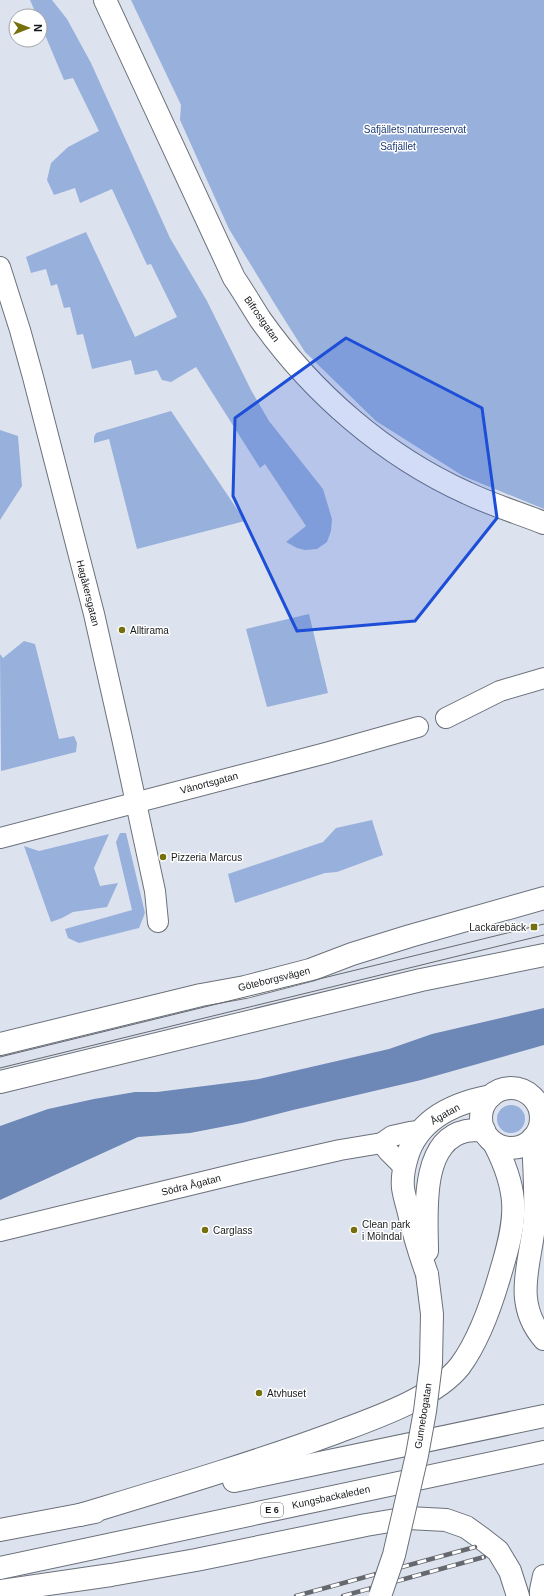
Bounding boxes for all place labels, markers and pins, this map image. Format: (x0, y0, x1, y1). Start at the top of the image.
marker: Alltirama (117, 625, 127, 635)
place label: Alltirama (130, 625, 169, 636)
marker: Pizzeria Marcus (158, 852, 168, 862)
place label: Pizzeria Marcus (171, 852, 242, 863)
place label: Lackarebäck (469, 922, 527, 933)
marker: Lackarebäck (529, 922, 539, 932)
place label: Clean park i Mölndal (362, 1219, 411, 1242)
marker: Carglass (200, 1225, 210, 1235)
place label: Carglass (213, 1225, 252, 1236)
marker: Clean park i Mölndal (349, 1225, 359, 1235)
marker: Atvhuset (254, 1388, 264, 1398)
place label: Atvhuset (267, 1388, 306, 1399)

